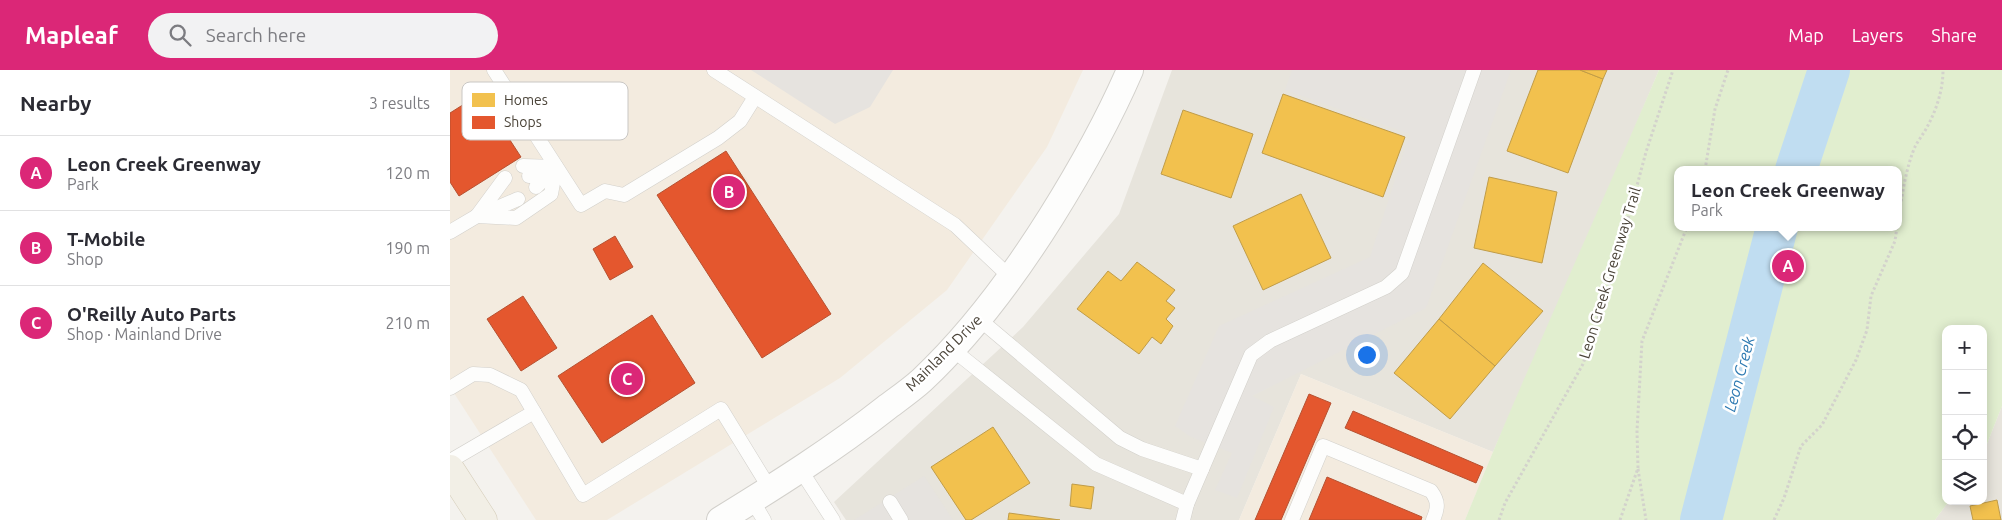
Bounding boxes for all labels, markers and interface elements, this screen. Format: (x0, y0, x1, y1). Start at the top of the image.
search box (148, 13, 498, 58)
icon: search (166, 21, 194, 49)
text: Mapleaf (25, 22, 118, 49)
text: Search here (206, 24, 306, 46)
text: Map (1788, 25, 1824, 45)
text: Layers (1852, 25, 1903, 45)
text: Share (1931, 25, 1977, 45)
legend (462, 82, 628, 140)
text: Nearby (20, 91, 91, 115)
text: Homes (504, 92, 548, 108)
text: 3 results (369, 94, 430, 112)
text: Shops (504, 114, 542, 130)
text: Leon Creek Greenway (67, 153, 261, 175)
text: A (30, 164, 42, 182)
text: 120 m (385, 164, 430, 182)
popup (1674, 166, 1902, 231)
pin: B (713, 173, 745, 211)
text: Park (67, 175, 99, 193)
text: Leon Creek Greenway (1691, 179, 1885, 201)
street label: Leon Creek Greenway Trail (1575, 185, 1644, 361)
text: Park (1691, 201, 1723, 219)
text: T-Mobile (67, 228, 145, 250)
text: B (31, 239, 41, 257)
text: 190 m (385, 239, 430, 257)
pin: A (1772, 247, 1804, 285)
text: Shop (67, 250, 103, 268)
text: O'Reilly Auto Parts (67, 303, 236, 325)
street label: Mainland Drive (902, 311, 985, 394)
text: C (31, 314, 41, 332)
text: 210 m (385, 314, 430, 332)
text: Shop · Mainland Drive (67, 325, 222, 343)
map controls (1942, 325, 1987, 505)
button: + (1942, 325, 1987, 370)
water label: Leon Creek (1720, 334, 1758, 414)
your location (1354, 342, 1380, 368)
pin: C (611, 360, 643, 398)
button: − (1942, 370, 1987, 415)
button: locate (1942, 415, 1987, 460)
button: layers (1942, 460, 1987, 505)

